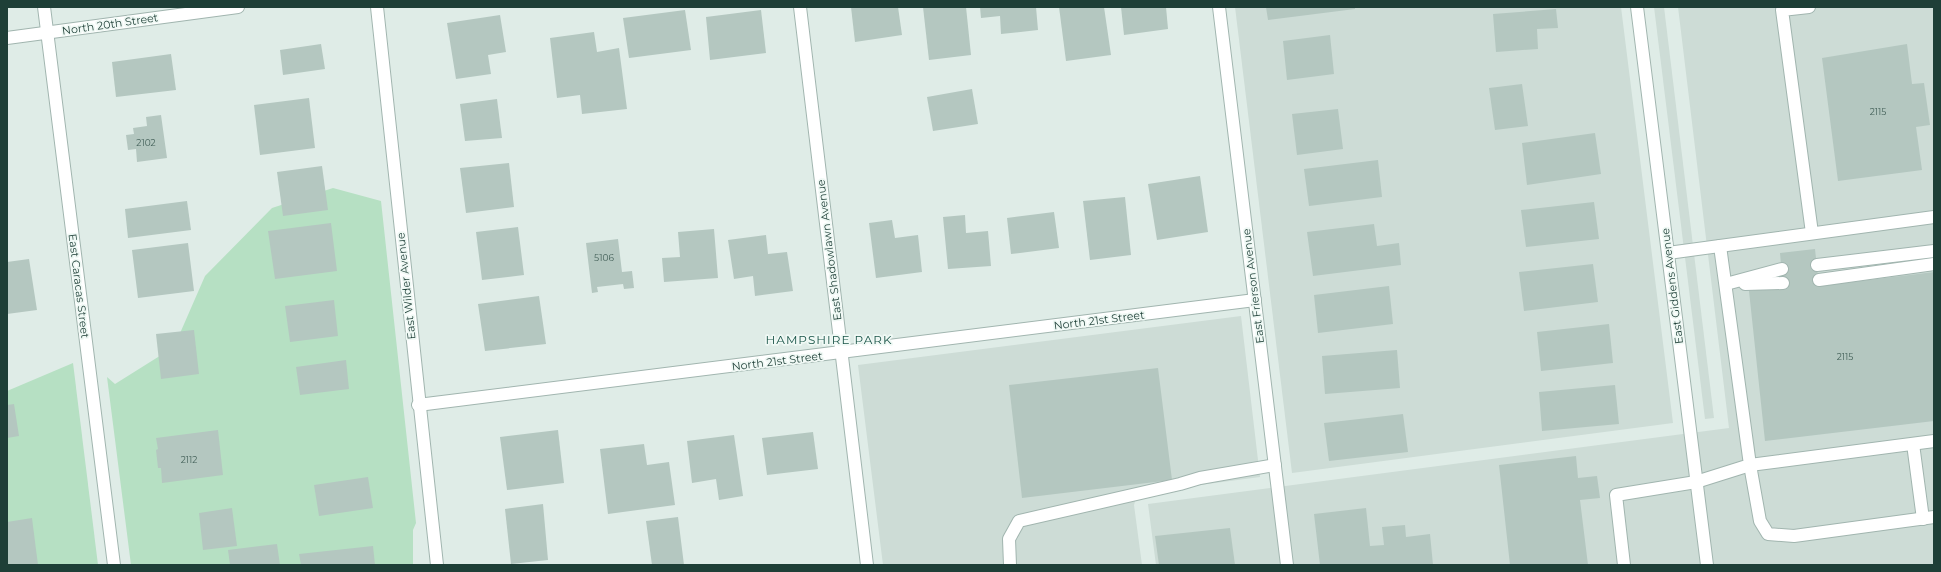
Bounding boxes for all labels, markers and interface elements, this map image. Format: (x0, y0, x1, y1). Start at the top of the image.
street label: North 20th Street (61, 10, 159, 38)
house number: 2115 (1870, 106, 1886, 117)
house number: 2102 (136, 137, 156, 148)
street label: East Shadowlawn Avenue (813, 178, 845, 321)
street label: East Frierson Avenue (1239, 227, 1267, 344)
street label: East Giddens Avenue (1658, 227, 1686, 345)
street label: East Wilder Avenue (393, 232, 419, 340)
street label: East Caracas Street (66, 233, 92, 340)
house number: 5106 (594, 252, 614, 263)
street label: North 21st Street (1053, 307, 1146, 333)
district label: HAMPSHIRE PARK (766, 332, 892, 347)
street label: North 21st Street (731, 348, 824, 374)
house number: 2115 (1837, 351, 1853, 362)
house number: 2112 (181, 454, 197, 465)

